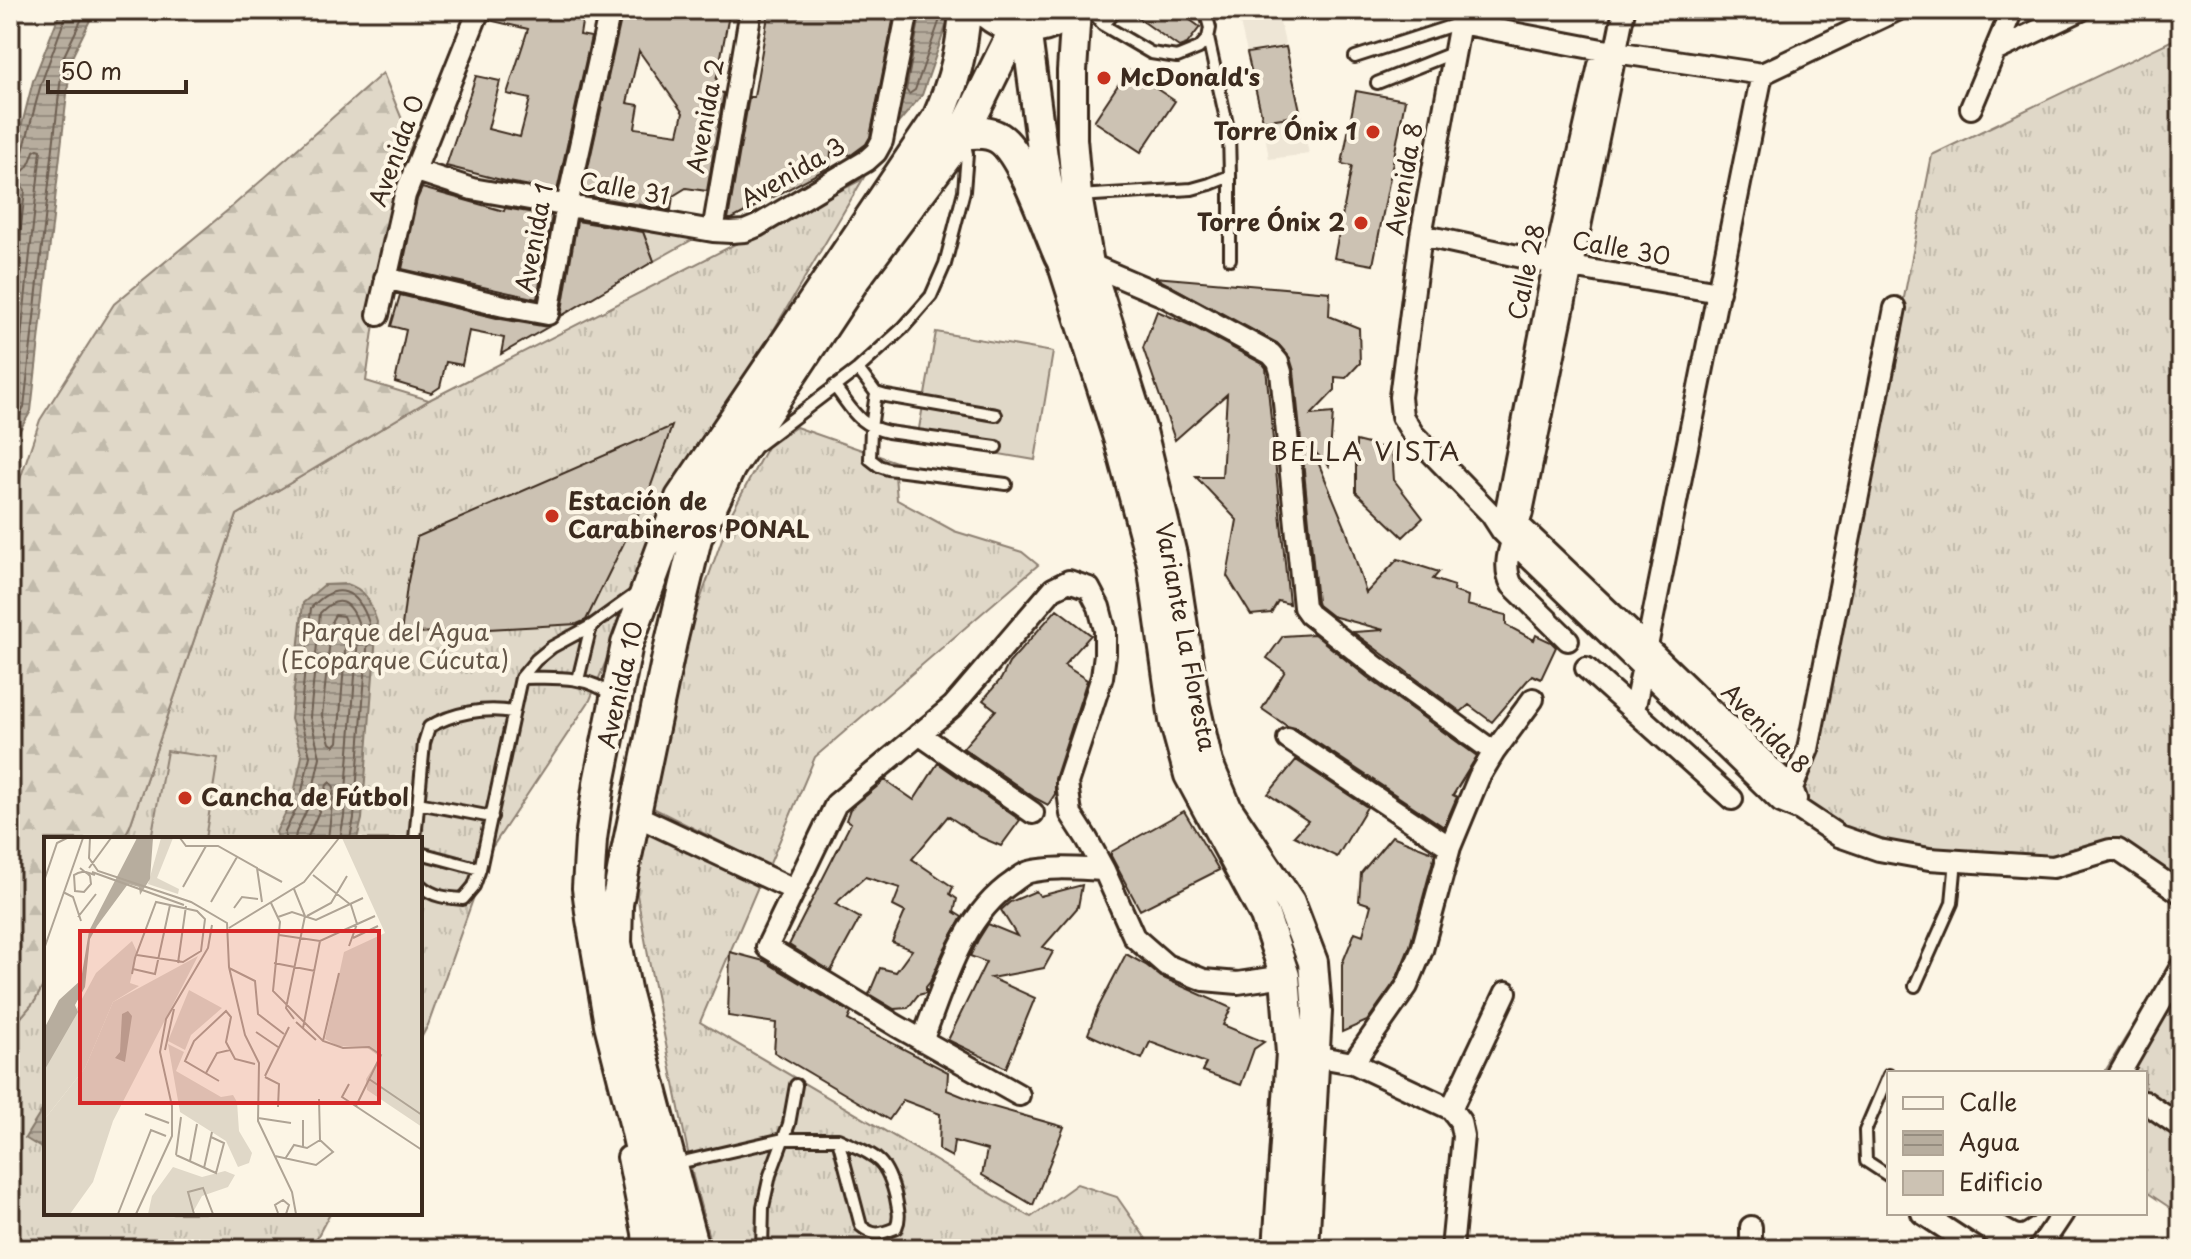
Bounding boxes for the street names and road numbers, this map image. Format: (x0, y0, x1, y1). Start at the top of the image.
street label: Avenida 2 (676, 55, 732, 176)
street label: Avenida 0 (358, 90, 432, 211)
street label: Avenida 8 (1375, 119, 1431, 238)
street label: Avenida 3 (733, 127, 851, 216)
street label: Calle 31 (576, 161, 672, 213)
street label: Avenida 1 (505, 180, 561, 295)
street label: Calle 28 (1497, 220, 1553, 323)
street label: Calle 30 (1569, 221, 1673, 273)
street label: Variante La Floresta (1147, 519, 1227, 754)
street label: Avenida 10 (587, 618, 651, 752)
street label: Avenida 8 (1714, 674, 1819, 781)

